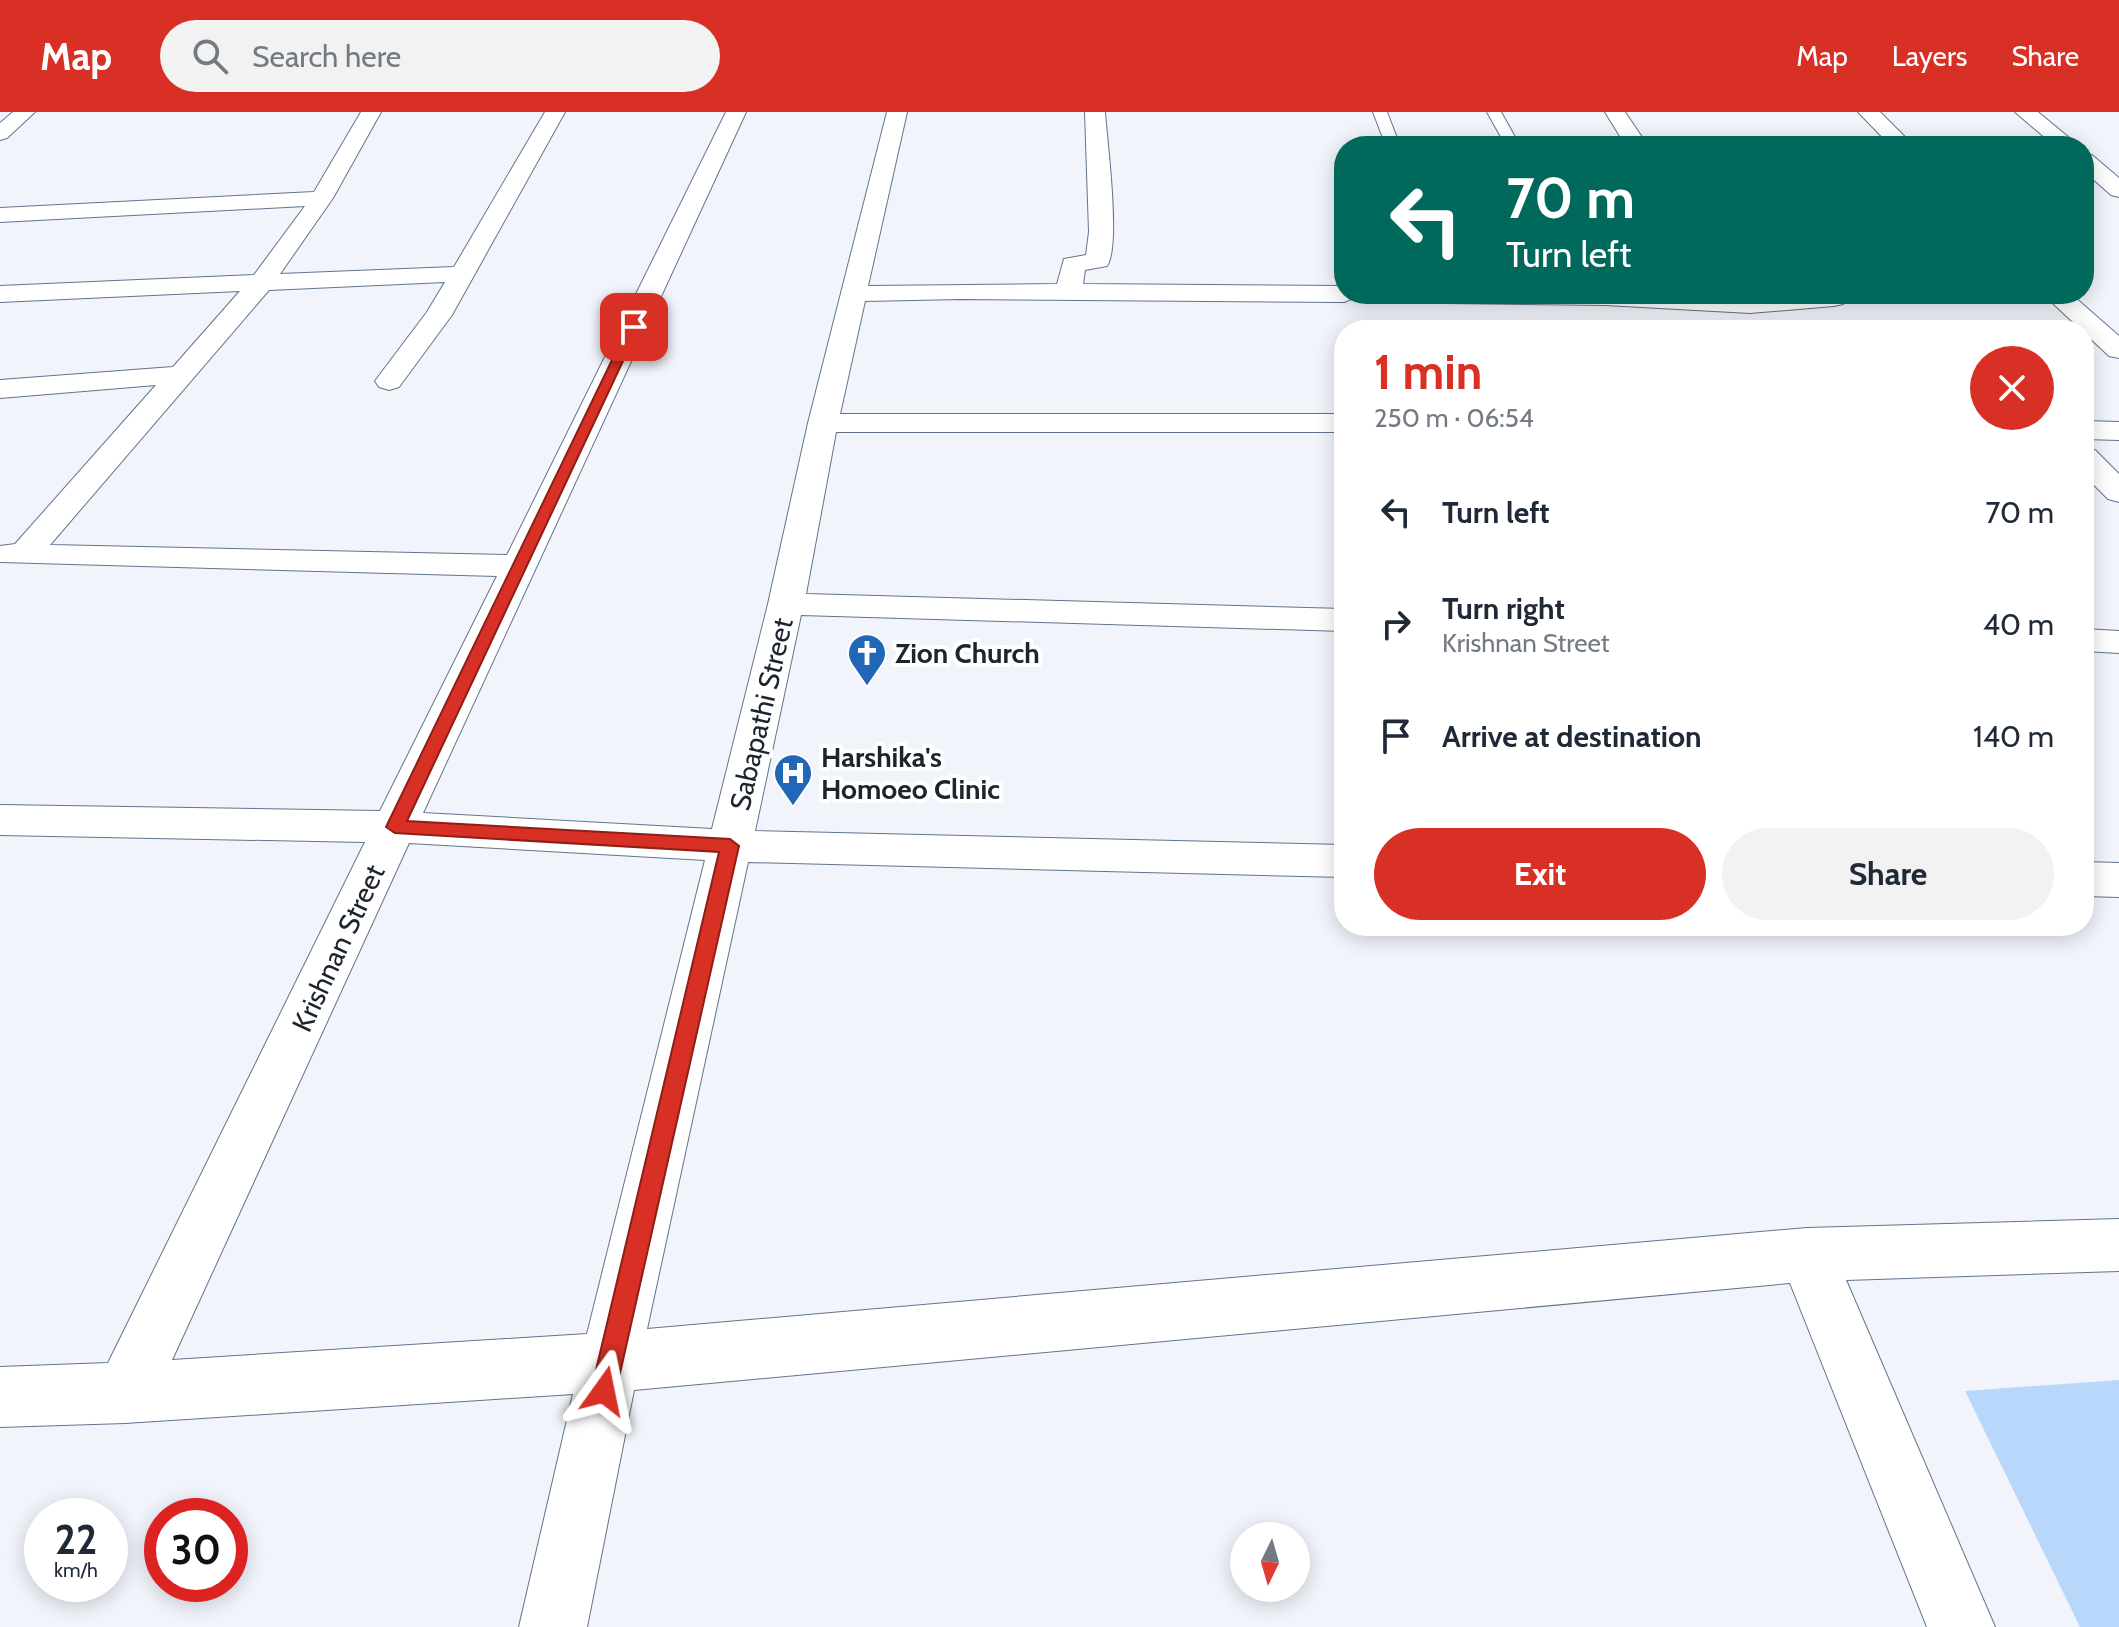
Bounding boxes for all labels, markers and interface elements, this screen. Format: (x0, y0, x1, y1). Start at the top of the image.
search box (160, 20, 720, 92)
text: Map (40, 33, 112, 80)
icon: search (188, 34, 232, 78)
text: Search here (252, 38, 401, 75)
text: Map (1796, 39, 1848, 73)
text: Layers (1892, 39, 1967, 73)
text: Share (2011, 39, 2079, 73)
text: 70 m (1506, 164, 1635, 232)
icon: left (1374, 168, 1478, 272)
text: Turn left (1506, 232, 1631, 276)
pin (600, 293, 668, 361)
icon: arrive (612, 305, 656, 349)
text: 1 min (1374, 343, 1482, 401)
button: close (1970, 346, 2054, 430)
text: 250 m · 06:54 (1374, 402, 1534, 434)
icon: left (1374, 490, 1418, 534)
text: Turn left (1442, 494, 1550, 531)
text: 70 m (1985, 494, 2054, 531)
text: Turn right (1442, 590, 1565, 627)
icon: right (1374, 602, 1418, 646)
text: 40 m (1983, 606, 2054, 643)
street label: Sabapathi Street (722, 615, 800, 813)
text: Krishnan Street (1442, 627, 1610, 659)
church icon: Zion Church (846, 632, 888, 687)
place label: Zion Church (895, 636, 1040, 670)
icon: arrive (1374, 714, 1418, 758)
text: Arrive at destination (1442, 718, 1702, 755)
text: 140 m (1973, 718, 2054, 755)
place label: Harshika's Homoeo Clinic (821, 740, 1000, 806)
hospital icon: Harshika's Homoeo Clinic (772, 752, 814, 807)
button: Exit (1374, 828, 1706, 920)
button: Share (1722, 828, 2054, 920)
street label: Krishnan Street (284, 859, 392, 1037)
position arrow (562, 1349, 646, 1433)
speed limit sign: 30 (144, 1498, 248, 1602)
text: 22 (55, 1515, 97, 1564)
north arrow (1230, 1522, 1310, 1602)
map controls (1230, 1522, 1310, 1602)
text: km/h (54, 1558, 98, 1582)

